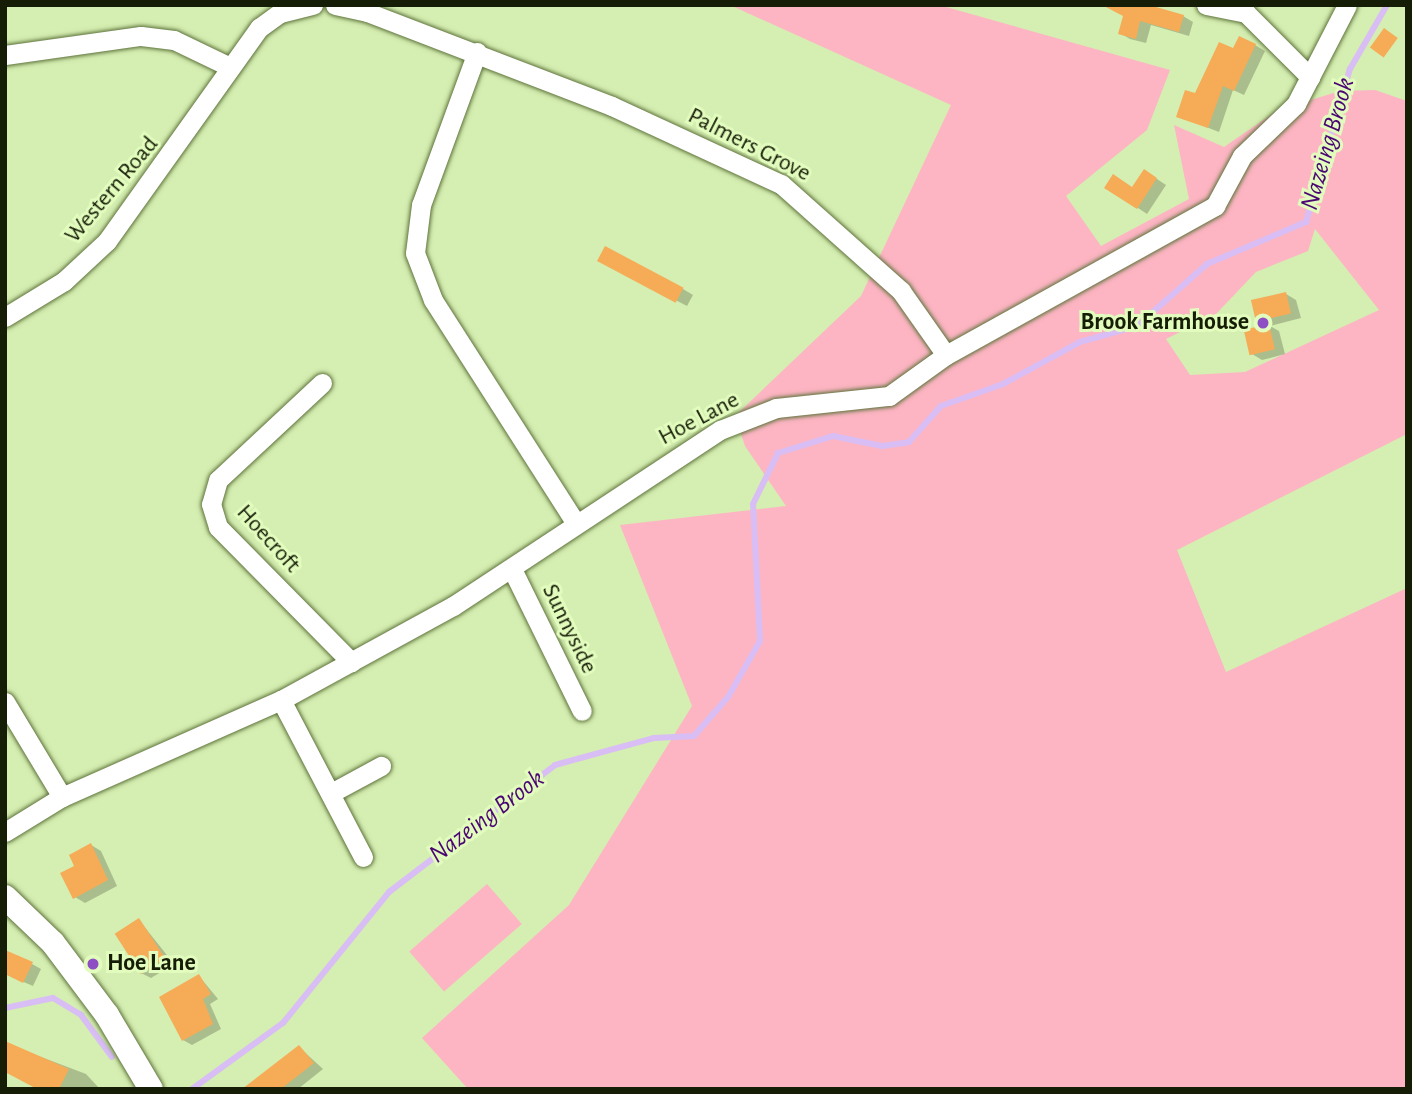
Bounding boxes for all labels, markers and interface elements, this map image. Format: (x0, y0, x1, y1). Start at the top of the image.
water label: Nazeing Brook (1294, 74, 1362, 214)
street label: Palmers Grove (683, 102, 815, 188)
street label: Western Road (59, 131, 165, 249)
place label: Brook Farmhouse (1080, 309, 1249, 337)
marker: Brook Farmhouse (1255, 315, 1271, 331)
street label: Hoe Lane (654, 386, 744, 452)
street label: Hoecroft (230, 499, 306, 579)
street label: Sunnyside (535, 580, 603, 678)
water label: Nazeing Brook (423, 764, 551, 870)
place label: Hoe Lane (107, 950, 196, 978)
marker: Hoe Lane (85, 956, 101, 972)

